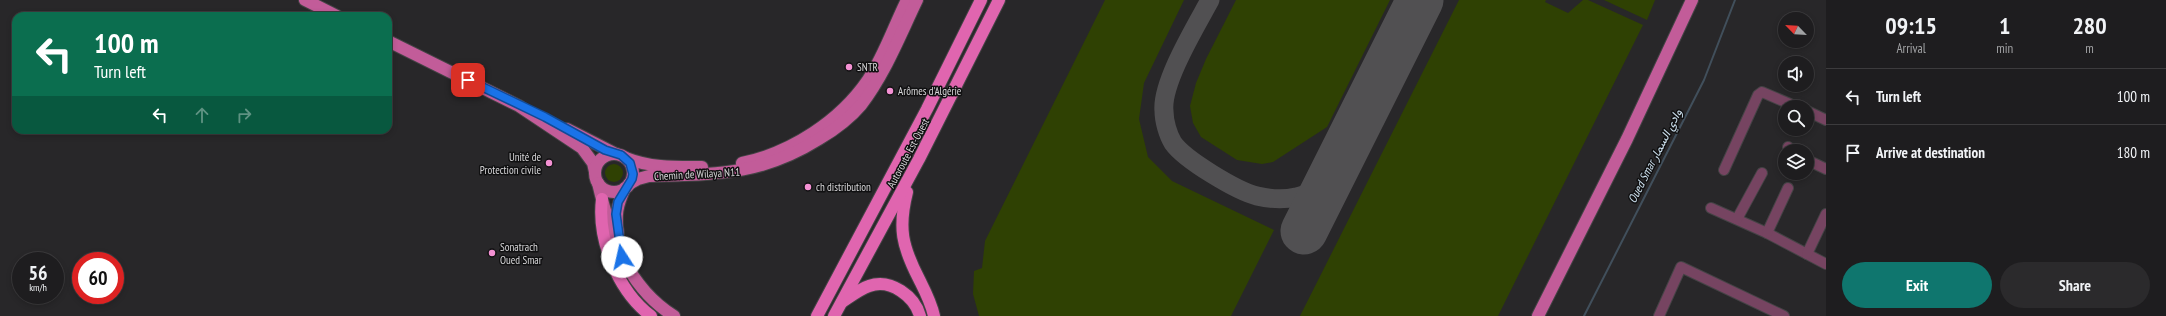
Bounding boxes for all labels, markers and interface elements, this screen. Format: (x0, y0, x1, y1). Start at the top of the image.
text: 09:15 (1885, 10, 1937, 41)
text: 1 (1999, 10, 2010, 41)
text: 280 (2072, 10, 2107, 41)
north arrow (1778, 12, 1814, 48)
map controls (1778, 12, 1814, 180)
text: 100 m (94, 24, 158, 61)
icon: left (28, 28, 80, 80)
text: Arrival (1896, 40, 1926, 57)
text: min (1996, 40, 2013, 57)
text: m (2085, 40, 2094, 57)
button: sound (1778, 56, 1814, 92)
text: Turn left (94, 60, 146, 83)
place label: SNTR (857, 60, 878, 74)
marker: SNTR (844, 62, 854, 72)
pin (451, 63, 485, 97)
icon: arrive (457, 69, 479, 91)
place label: Arômes d'Algérie (898, 84, 962, 98)
marker: Arômes d'Algérie (885, 86, 895, 96)
icon: left (1842, 86, 1864, 108)
text: Turn left (1876, 87, 1921, 106)
text: 100 m (2117, 87, 2150, 106)
button: search (1778, 100, 1814, 136)
icon: left (149, 104, 171, 126)
icon: ahead (191, 104, 213, 126)
icon: right (233, 104, 255, 126)
water label: Oued Smar وادي السمار (1624, 106, 1688, 207)
street label: Autoroute Est-Ouest (884, 116, 932, 190)
icon: arrive (1842, 142, 1864, 164)
text: Arrive at destination (1876, 143, 1985, 162)
text: 180 m (2117, 143, 2150, 162)
button: layers (1778, 144, 1814, 180)
place label: Unité de Protection civile (480, 150, 541, 177)
marker: Unité de Protection civile (544, 158, 554, 168)
street label: Chemin de Wilaya N11 (654, 165, 740, 183)
place label: ch distribution (816, 180, 871, 194)
marker: ch distribution (803, 182, 813, 192)
position arrow (601, 236, 643, 278)
place label: Sonatrach Oued Smar (500, 240, 542, 267)
marker: Sonatrach Oued Smar (487, 248, 497, 258)
speed limit sign: 60 (72, 252, 124, 304)
text: 56 (28, 260, 48, 286)
button: Exit (1842, 262, 1992, 308)
button: Share (2000, 262, 2150, 308)
text: km/h (29, 281, 47, 294)

